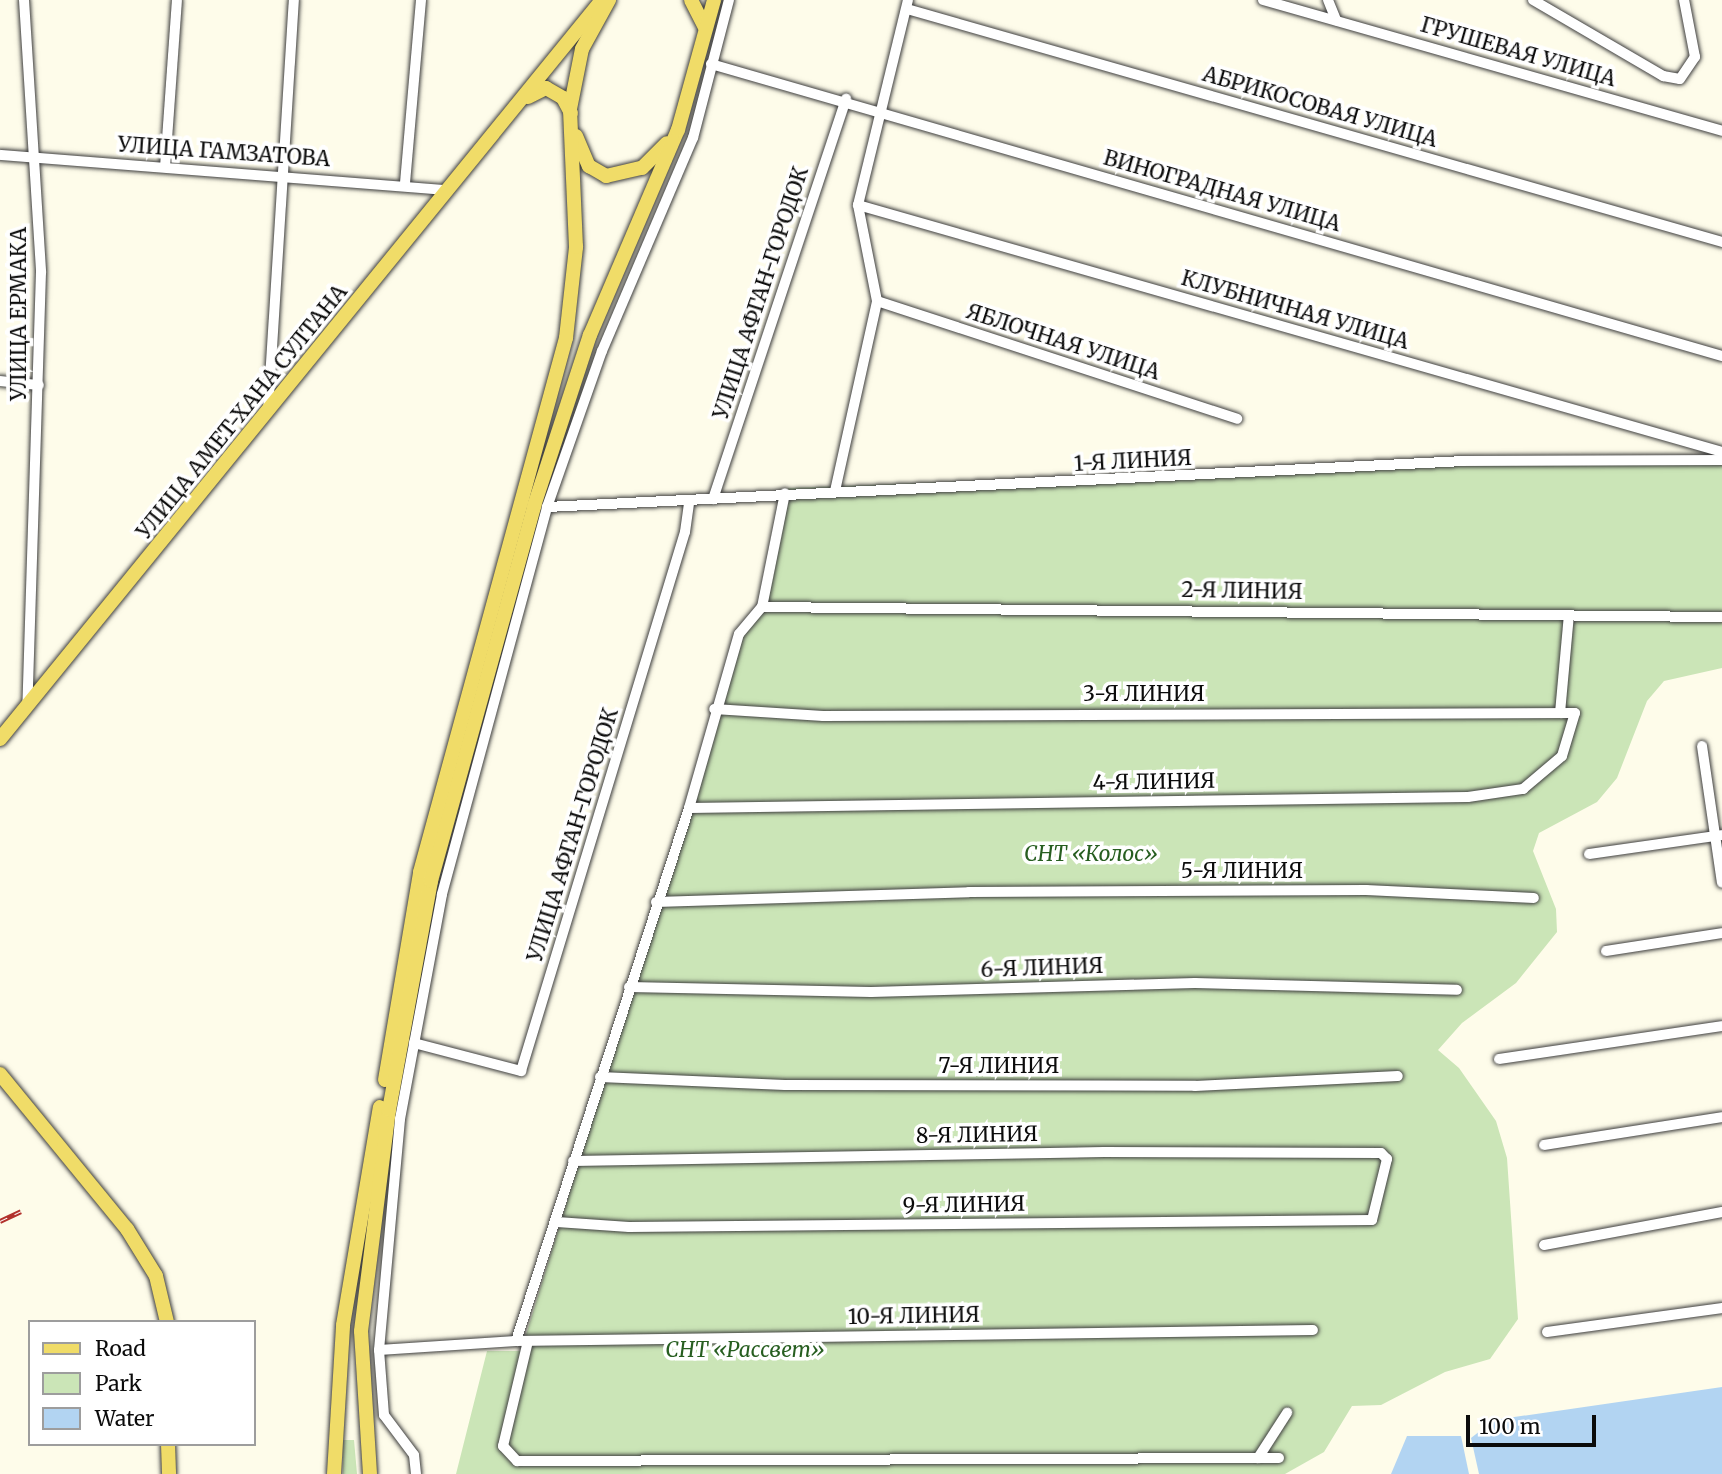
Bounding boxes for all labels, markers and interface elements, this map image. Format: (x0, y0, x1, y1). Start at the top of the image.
street label: ГРУШЕВАЯ УЛИЦА (1417, 12, 1619, 92)
street label: АБРИКОСОВАЯ УЛИЦА (1200, 61, 1440, 153)
street label: УЛИЦА ГАМЗАТОВА (117, 132, 331, 172)
street label: ВИНОГРАДНАЯ УЛИЦА (1101, 145, 1343, 237)
street label: УЛИЦА АФГАН-ГОРОДОК (708, 164, 814, 422)
street label: УЛИЦА ЕРМАКА (6, 227, 32, 401)
street label: КЛУБНИЧНАЯ УЛИЦА (1178, 265, 1412, 355)
street label: УЛИЦА АМЕТ-ХАНА СУЛТАНА (131, 280, 353, 544)
street label: ЯБЛОЧНАЯ УЛИЦА (963, 299, 1163, 385)
street label: 1-Я ЛИНИЯ (1073, 445, 1193, 477)
street label: 2-Я ЛИНИЯ (1181, 577, 1303, 605)
street label: 3-Я ЛИНИЯ (1083, 681, 1205, 707)
street label: УЛИЦА АФГАН-ГОРОДОК (522, 705, 624, 965)
street label: 4-Я ЛИНИЯ (1092, 768, 1216, 796)
park label: СНТ «Колос» (1024, 841, 1158, 867)
street label: 5-Я ЛИНИЯ (1181, 858, 1303, 884)
street label: 6-Я ЛИНИЯ (980, 953, 1104, 983)
street label: 7-Я ЛИНИЯ (939, 1053, 1059, 1079)
street label: 8-Я ЛИНИЯ (916, 1121, 1038, 1149)
street label: 9-Я ЛИНИЯ (902, 1191, 1026, 1219)
street label: 10-Я ЛИНИЯ (848, 1302, 980, 1330)
legend (28, 1320, 256, 1446)
text: Road (95, 1335, 146, 1362)
park label: СНТ «Рассвет» (665, 1337, 825, 1363)
text: Park (95, 1370, 142, 1397)
scale bar (1470, 1400, 1600, 1444)
text: Water (95, 1405, 154, 1432)
text: 100 m (1479, 1413, 1541, 1440)

